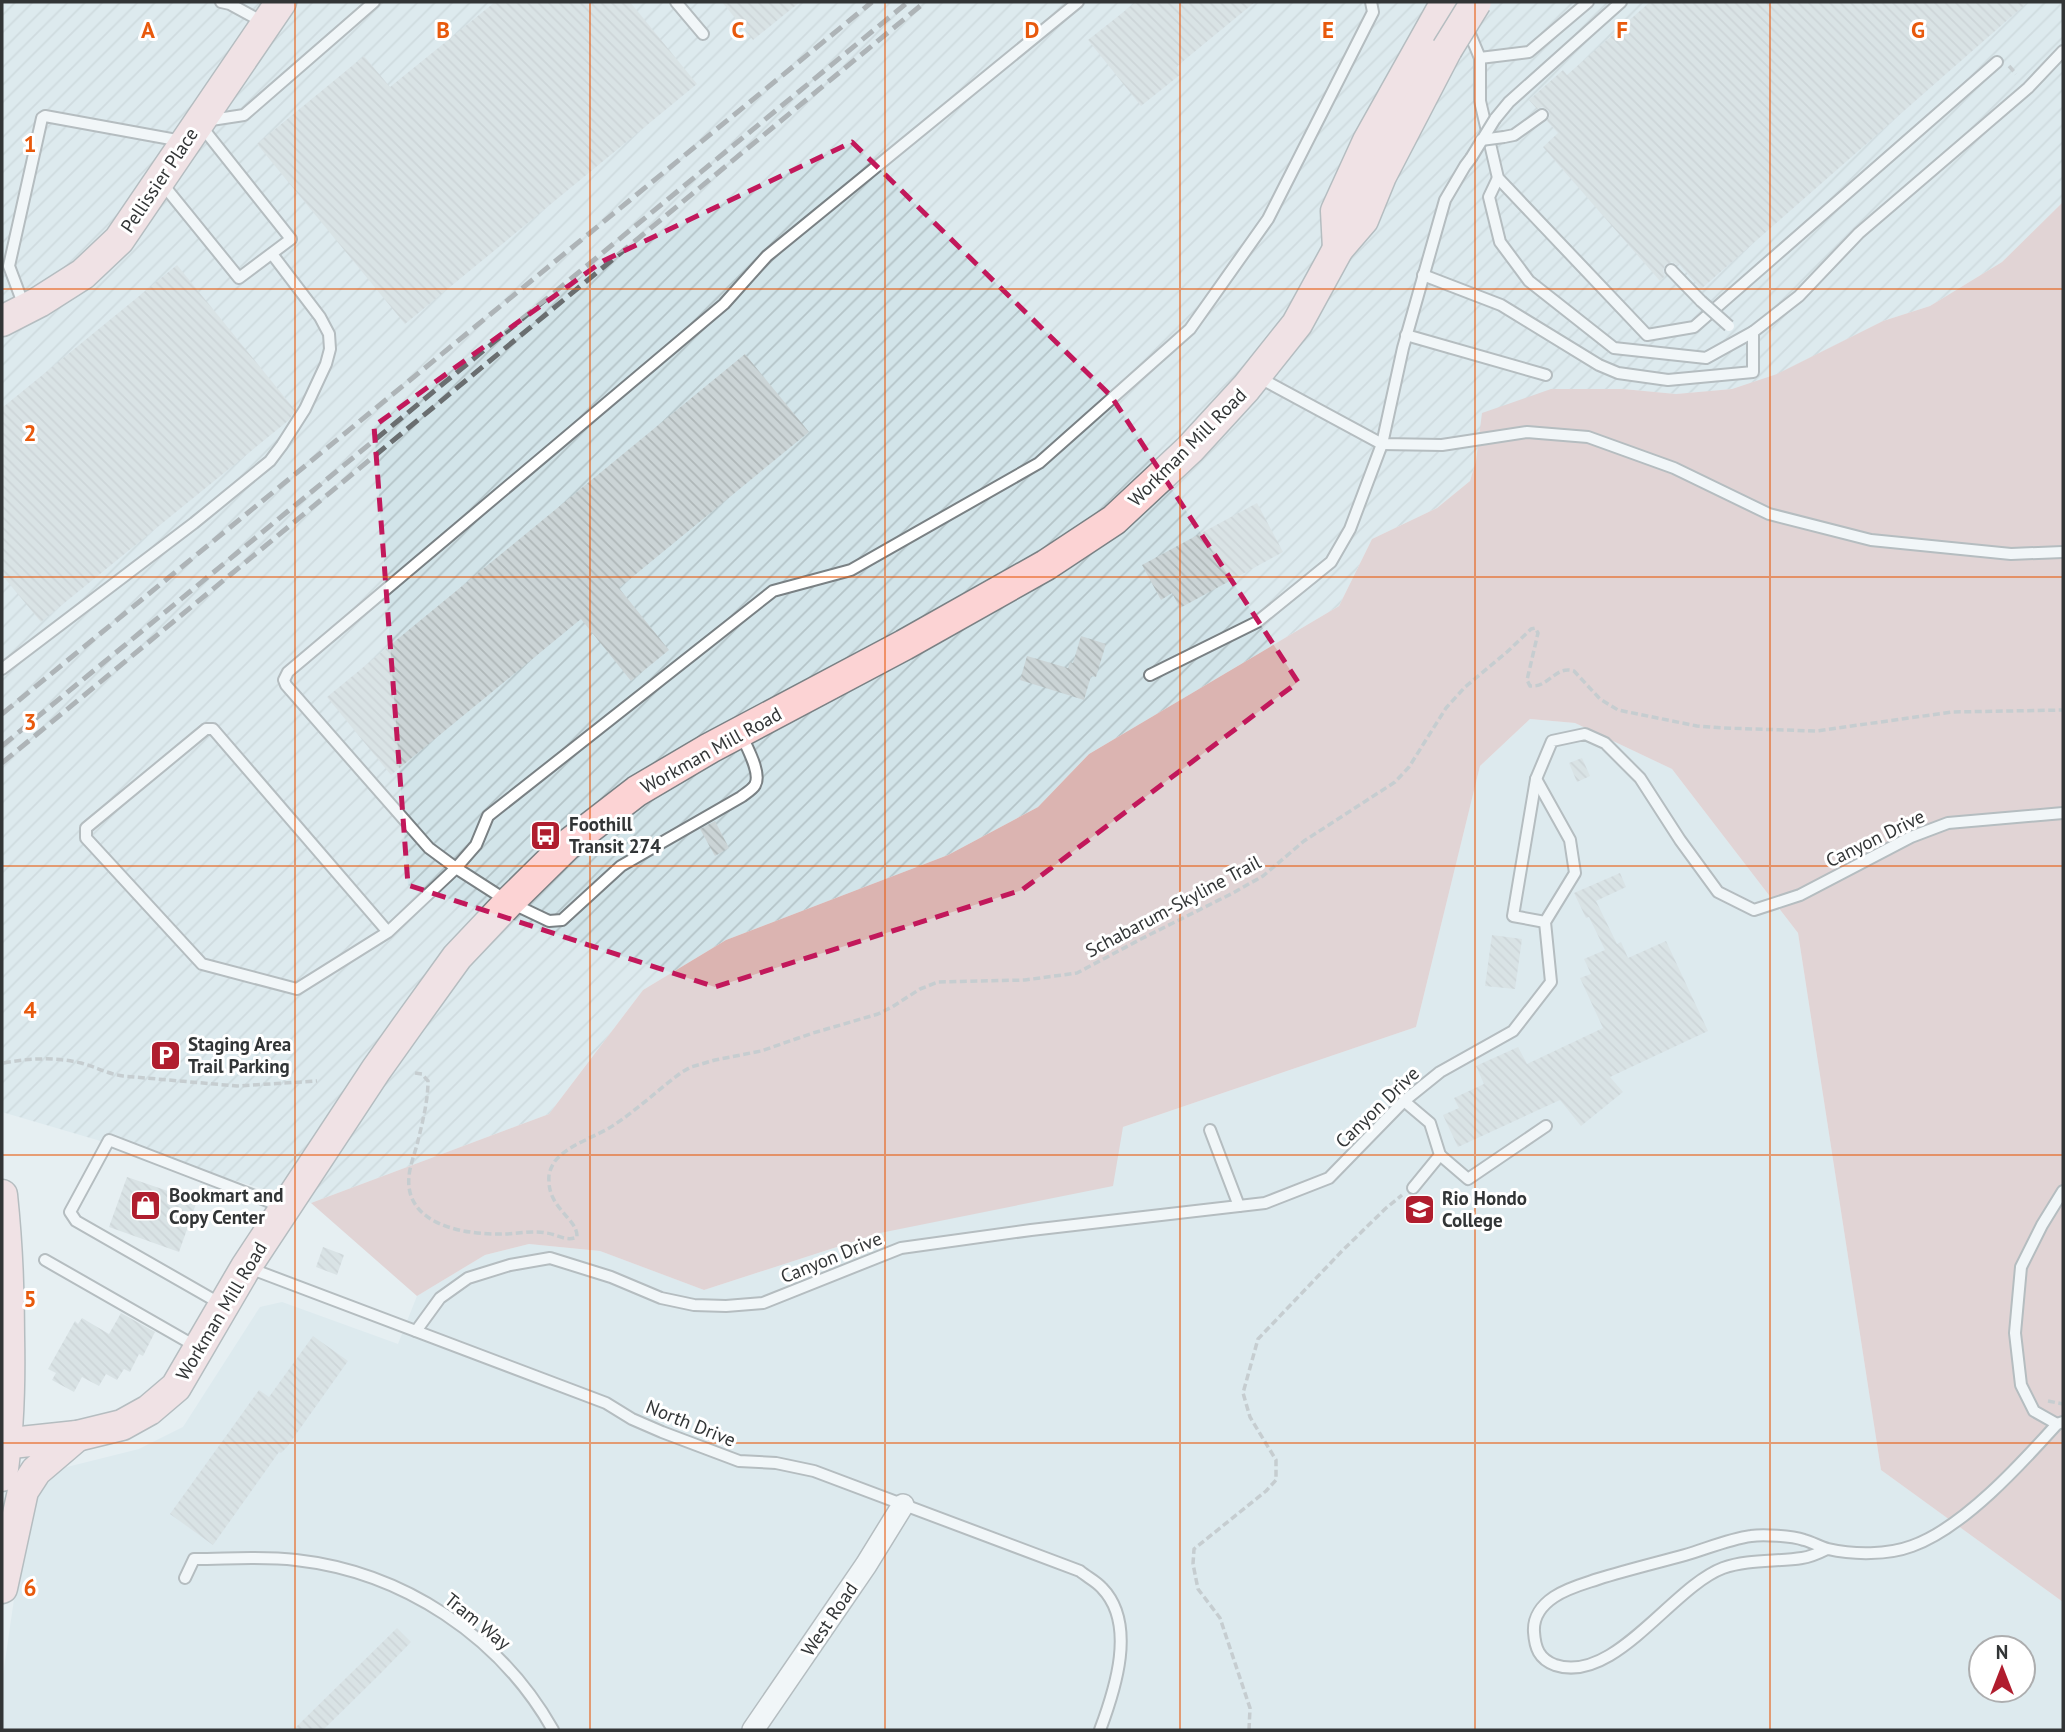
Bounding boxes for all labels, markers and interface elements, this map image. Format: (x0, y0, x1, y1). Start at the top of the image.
text: A (141, 15, 155, 44)
text: B (436, 15, 450, 44)
text: C (732, 15, 745, 44)
text: D (1025, 15, 1039, 44)
text: E (1322, 15, 1334, 44)
text: F (1616, 15, 1628, 44)
text: G (1911, 15, 1925, 44)
street label: Pellissier Place (115, 123, 203, 237)
text: 1 (23, 129, 37, 158)
street label: Workman Mill Road (1123, 383, 1251, 511)
text: 2 (23, 418, 37, 447)
street label: Workman Mill Road (636, 701, 786, 799)
text: 3 (23, 707, 37, 736)
street label: Canyon Drive (1822, 804, 1928, 872)
place label: Foothill Transit 274 (569, 812, 661, 858)
bus stop icon: Foothill Transit 274 (529, 818, 563, 852)
street label: Schabarum-Skyline Trail (1081, 849, 1265, 962)
text: 4 (23, 995, 37, 1024)
place label: Staging Area Trail Parking (188, 1032, 291, 1078)
parking icon: Staging Area Trail Parking (148, 1038, 182, 1072)
street label: Canyon Drive (1330, 1061, 1424, 1153)
place label: Bookmart and Copy Center (169, 1183, 283, 1229)
place label: Rio Hondo College (1442, 1186, 1527, 1232)
shop icon: Bookmart and Copy Center (129, 1189, 163, 1223)
school or university icon: Rio Hondo College (1402, 1192, 1436, 1226)
street label: Canyon Drive (777, 1226, 885, 1288)
street label: Workman Mill Road (170, 1237, 272, 1385)
text: 5 (23, 1284, 37, 1313)
street label: North Drive (643, 1394, 739, 1452)
text: 6 (23, 1573, 37, 1602)
street label: West Road (795, 1577, 863, 1661)
street label: Tram Way (440, 1587, 516, 1655)
north arrow (1967, 1634, 2037, 1704)
text: N (1996, 1640, 2008, 1664)

